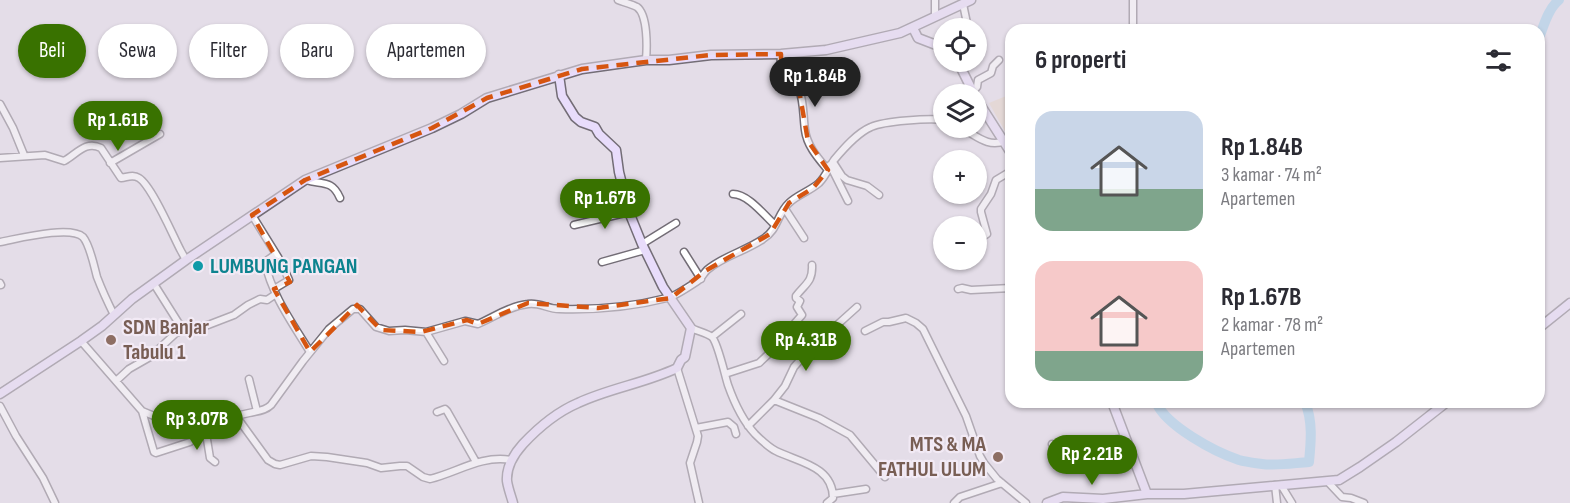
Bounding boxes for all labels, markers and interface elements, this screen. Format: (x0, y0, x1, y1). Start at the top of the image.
map controls (933, 18, 987, 270)
button: locate (933, 18, 987, 72)
chip: Beli (18, 24, 86, 78)
chip: Sewa (98, 24, 177, 78)
chip: Filter (189, 24, 268, 78)
chip: Baru (280, 24, 354, 78)
chip: Apartemen (366, 24, 486, 78)
icon: filters (1482, 44, 1515, 77)
text: 6 properti (1035, 45, 1126, 76)
pin: Rp 1.84B (753, 57, 877, 108)
text: Rp 1.84B (784, 64, 846, 88)
button: layers (933, 84, 987, 138)
pin: Rp 1.61B (56, 101, 180, 152)
text: Rp 1.61B (87, 108, 149, 132)
text: Rp 1.84B (1221, 132, 1303, 163)
icon: home (1083, 135, 1155, 207)
button: + (933, 150, 987, 204)
text: 3 kamar · 74 m² (1221, 163, 1322, 187)
pin: Rp 1.67B (543, 179, 667, 230)
text: Rp 1.67B (574, 186, 636, 210)
text: Apartemen (1221, 187, 1295, 211)
button: − (933, 216, 987, 270)
place label: LUMBUNG PANGAN (210, 253, 357, 280)
marker: LUMBUNG PANGAN (191, 259, 205, 273)
text: Rp 1.67B (1221, 282, 1301, 313)
icon: home (1083, 285, 1155, 357)
text: 2 kamar · 78 m² (1221, 313, 1323, 337)
place label: SDN Banjar Tabulu 1 (123, 314, 209, 366)
pin: Rp 4.31B (744, 321, 868, 372)
text: Rp 4.31B (775, 328, 837, 352)
marker: SDN Banjar Tabulu 1 (104, 333, 118, 347)
text: Apartemen (1221, 337, 1295, 361)
pin: Rp 3.07B (135, 400, 259, 451)
text: Rp 3.07B (166, 407, 228, 431)
place label: MTS & MA FATHUL ULUM (878, 431, 987, 483)
pin: Rp 2.21B (1030, 435, 1154, 486)
text: Rp 2.21B (1061, 442, 1123, 466)
marker: MTS & MA FATHUL ULUM (991, 450, 1005, 464)

